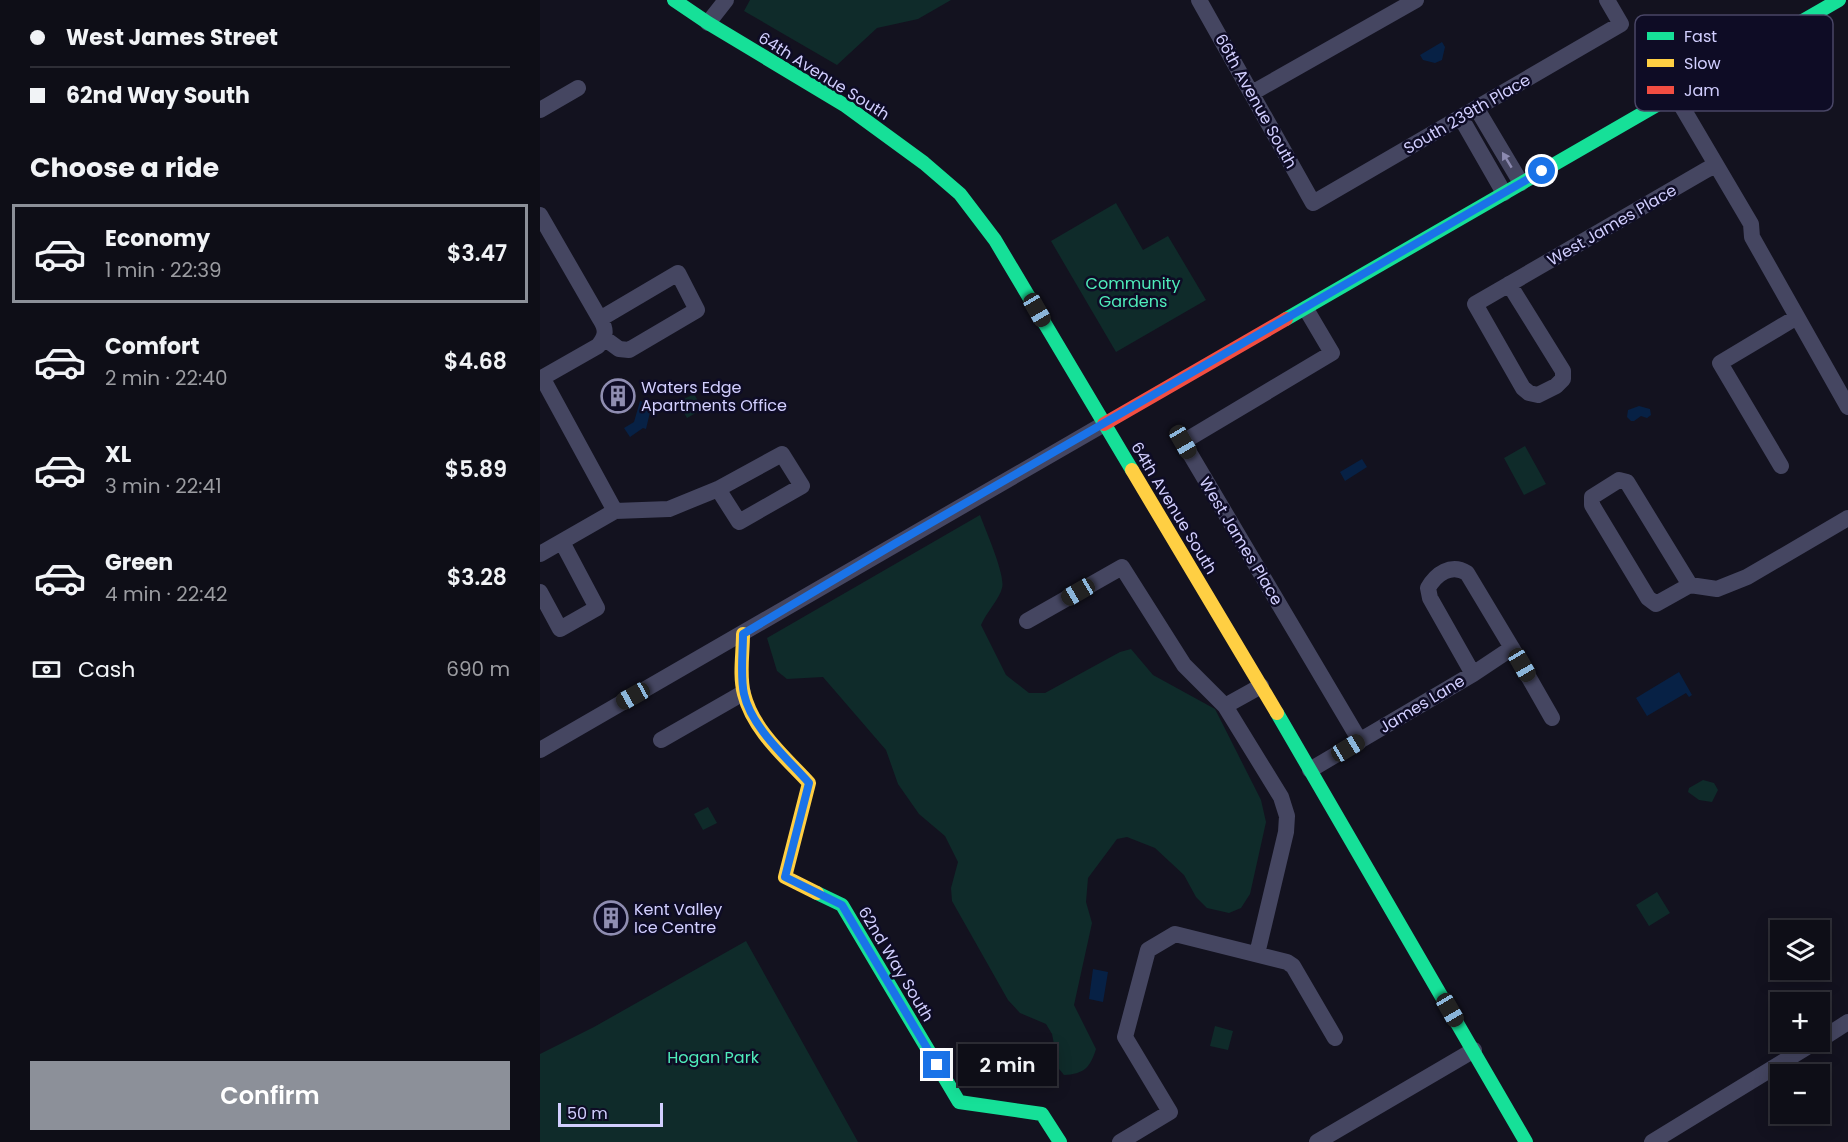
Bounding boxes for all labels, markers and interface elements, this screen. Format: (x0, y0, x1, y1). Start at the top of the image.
legend (1635, 15, 1833, 111)
text: West James Street (66, 22, 278, 53)
text: Fast (1684, 25, 1717, 48)
street label: 64th Avenue South (754, 26, 894, 126)
street label: 66th Avenue South (1209, 29, 1303, 173)
text: Slow (1684, 52, 1721, 75)
street label: South 239th Place (1399, 68, 1535, 160)
text: Jam (1684, 79, 1720, 102)
text: 62nd Way South (66, 80, 250, 111)
text: Choose a ride (30, 149, 219, 186)
one-way arrow (1502, 152, 1513, 168)
route start (1528, 157, 1555, 184)
street label: West James Place (1543, 179, 1681, 271)
text: Economy (105, 223, 210, 254)
icon: car (33, 227, 87, 281)
text: $3.47 (447, 238, 507, 269)
text: 1 min · 22:39 (105, 256, 222, 284)
park label: Community Gardens (1086, 272, 1180, 313)
car (1020, 290, 1054, 330)
text: Comfort (105, 331, 199, 362)
icon: car (33, 335, 87, 389)
text: $4.68 (444, 346, 507, 377)
text: 2 min · 22:40 (105, 364, 227, 392)
place label: Waters Edge Apartments Office (641, 376, 787, 417)
building icon: Waters Edge Apartments Office (600, 378, 636, 414)
car (1166, 422, 1200, 462)
street label: 64th Avenue South (1125, 437, 1223, 579)
text: XL (105, 439, 131, 470)
icon: car (33, 443, 87, 497)
text: $5.89 (445, 454, 507, 485)
text: 3 min · 22:41 (105, 472, 222, 500)
street label: West James Place (1194, 473, 1288, 610)
text: Green (105, 547, 173, 578)
icon: car (33, 551, 87, 605)
text: $3.28 (447, 562, 507, 593)
car (1058, 575, 1098, 609)
text: 4 min · 22:42 (105, 580, 228, 608)
car (1505, 645, 1539, 685)
icon: cash (30, 653, 63, 686)
text: Cash (78, 654, 135, 685)
text: 690 m (446, 655, 510, 683)
street label: James Lane (1375, 669, 1469, 739)
car (613, 679, 653, 713)
car (1328, 731, 1368, 765)
place label: Kent Valley Ice Centre (634, 898, 722, 939)
building icon: Kent Valley Ice Centre (593, 900, 629, 936)
street label: 62nd Way South (853, 902, 939, 1026)
map controls (1770, 920, 1830, 1124)
button: layers (1770, 920, 1830, 980)
car (1433, 990, 1467, 1030)
button: + (1770, 992, 1830, 1052)
callout: 2 min (958, 1044, 1057, 1086)
park label: Hogan Park (667, 1046, 760, 1069)
route end (923, 1051, 950, 1078)
text: 2 min (980, 1051, 1035, 1079)
button: Confirm (30, 1061, 510, 1130)
button: − (1770, 1064, 1830, 1124)
scale bar (558, 1100, 663, 1128)
text: 50 m (567, 1102, 608, 1125)

